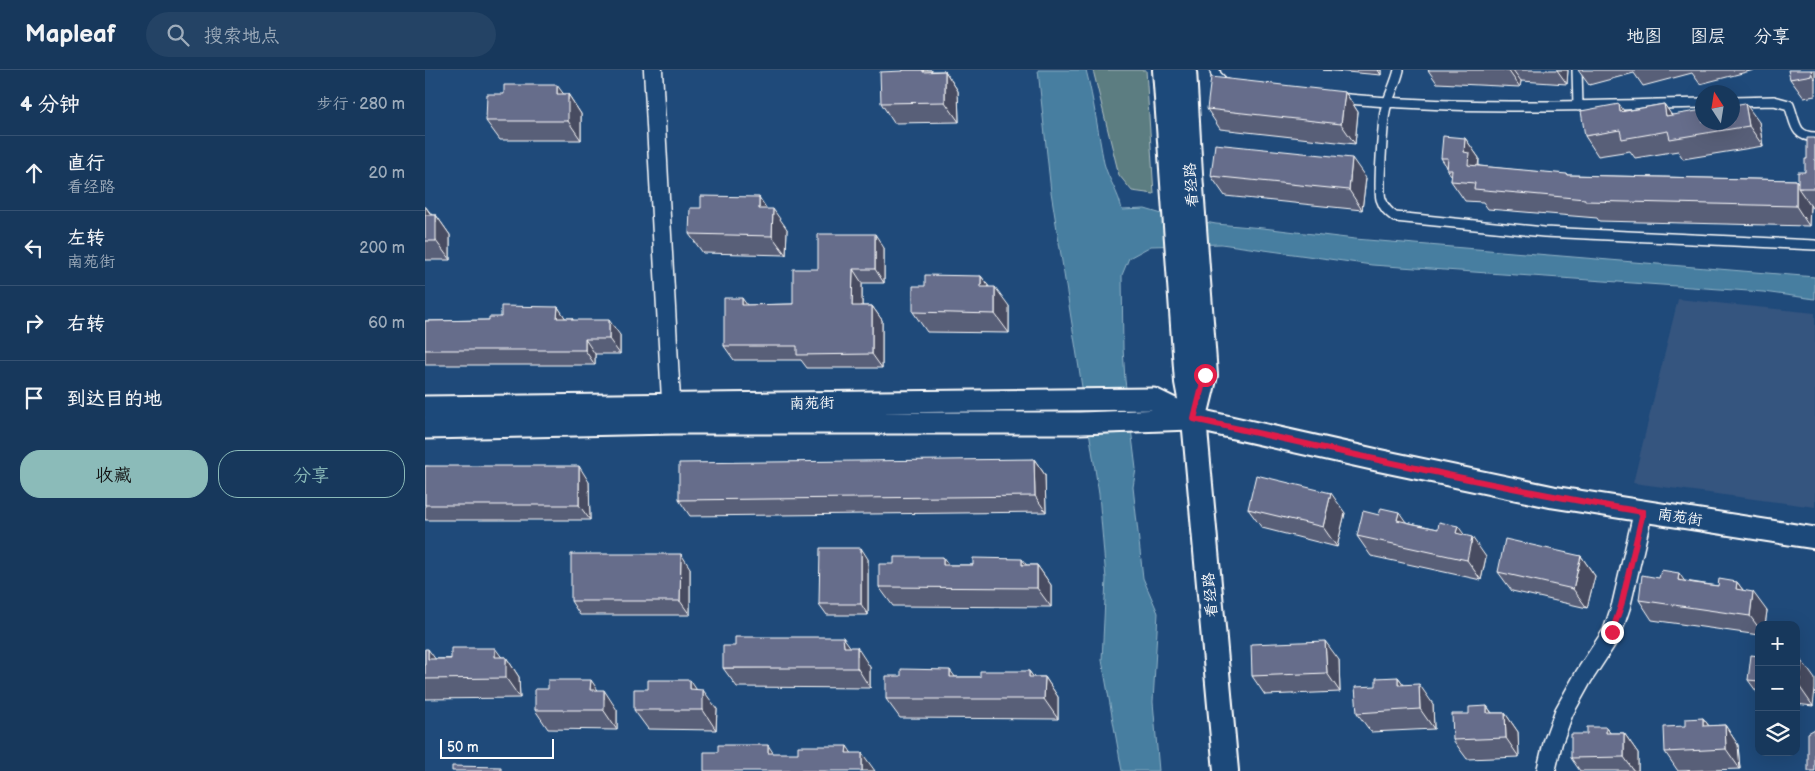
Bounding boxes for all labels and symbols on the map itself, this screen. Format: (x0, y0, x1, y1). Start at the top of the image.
north arrow (1695, 85, 1740, 130)
street label: 看经路 (1180, 162, 1203, 208)
route start (1194, 364, 1217, 387)
street label: 南苑街 (789, 394, 835, 413)
street label: 南苑街 (1656, 505, 1704, 530)
street label: 看经路 (1199, 572, 1222, 618)
route end (1601, 621, 1624, 644)
scale bar (440, 736, 554, 759)

